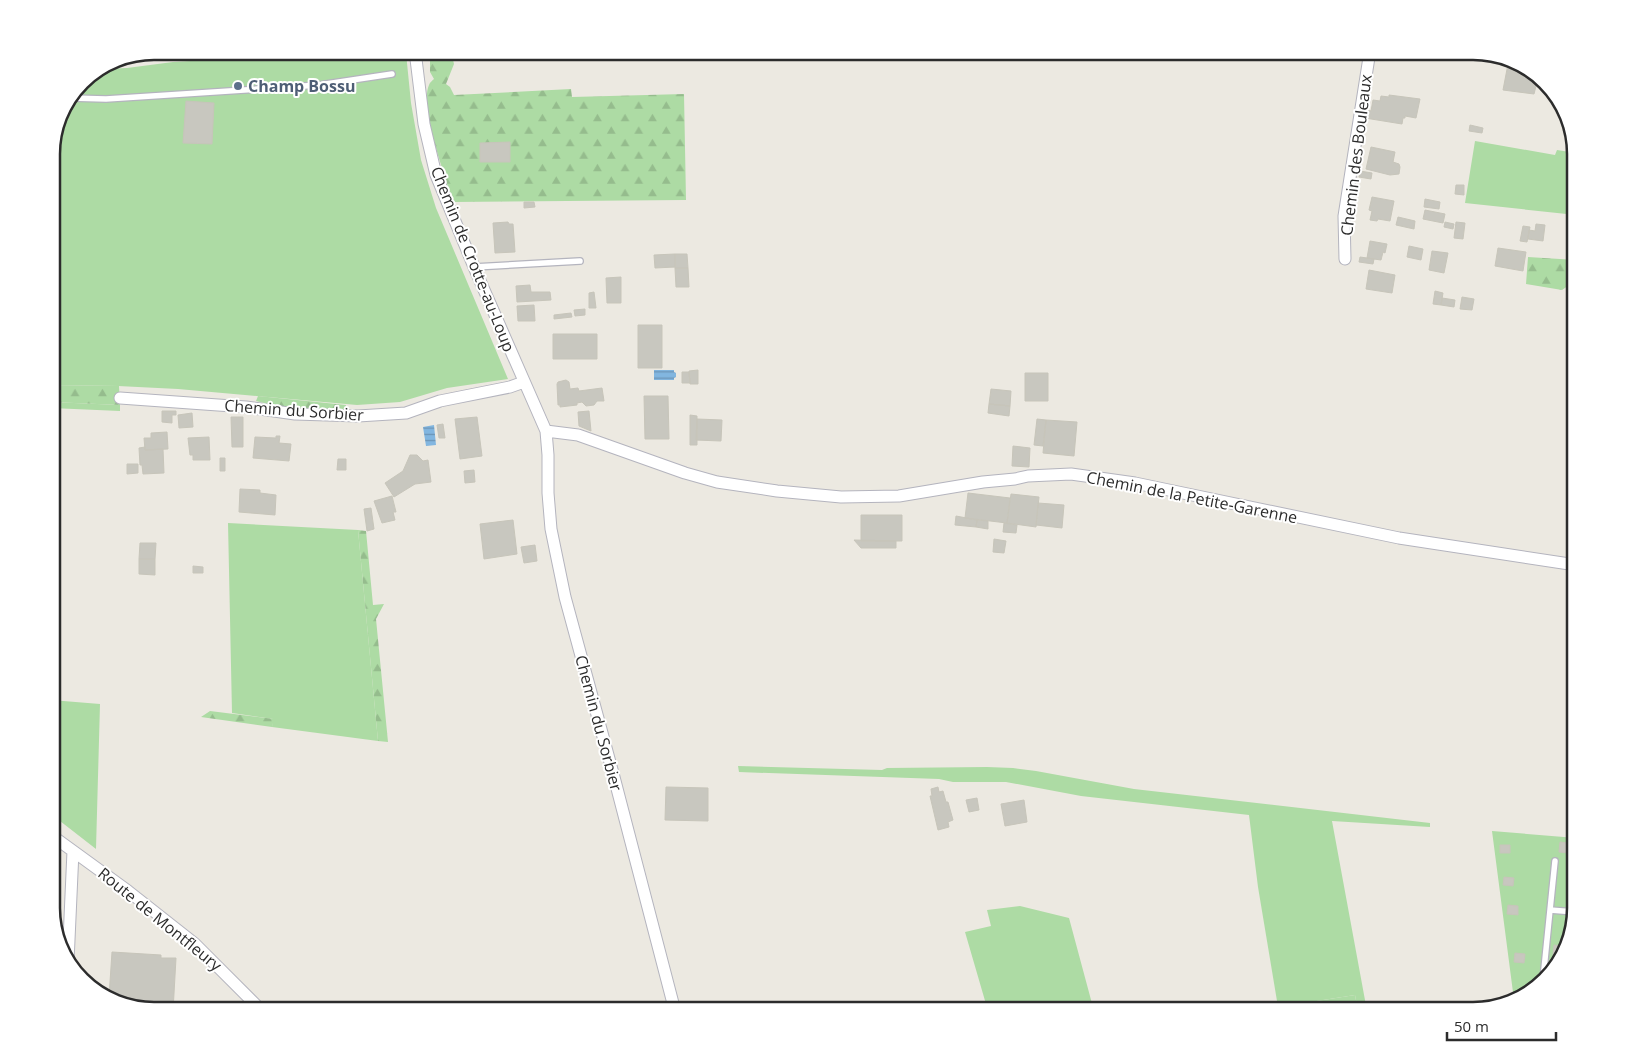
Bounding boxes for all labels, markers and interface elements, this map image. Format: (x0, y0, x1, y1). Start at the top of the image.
street label: Chemin des Bouleaux (1335, 73, 1377, 237)
place label: Champ Bossu (248, 75, 355, 97)
marker: Champ Bossu (232, 80, 244, 92)
street label: Chemin de Crotte-au-Loup (426, 163, 520, 355)
street label: Chemin du Sorbier (224, 394, 365, 426)
street label: Chemin de la Petite-Garenne (1085, 466, 1299, 528)
street label: Chemin du Sorbier (570, 653, 628, 794)
street label: Route de Montfleury (93, 862, 227, 976)
scale bar (1447, 1010, 1556, 1042)
text: 50 m (1454, 1016, 1489, 1036)

